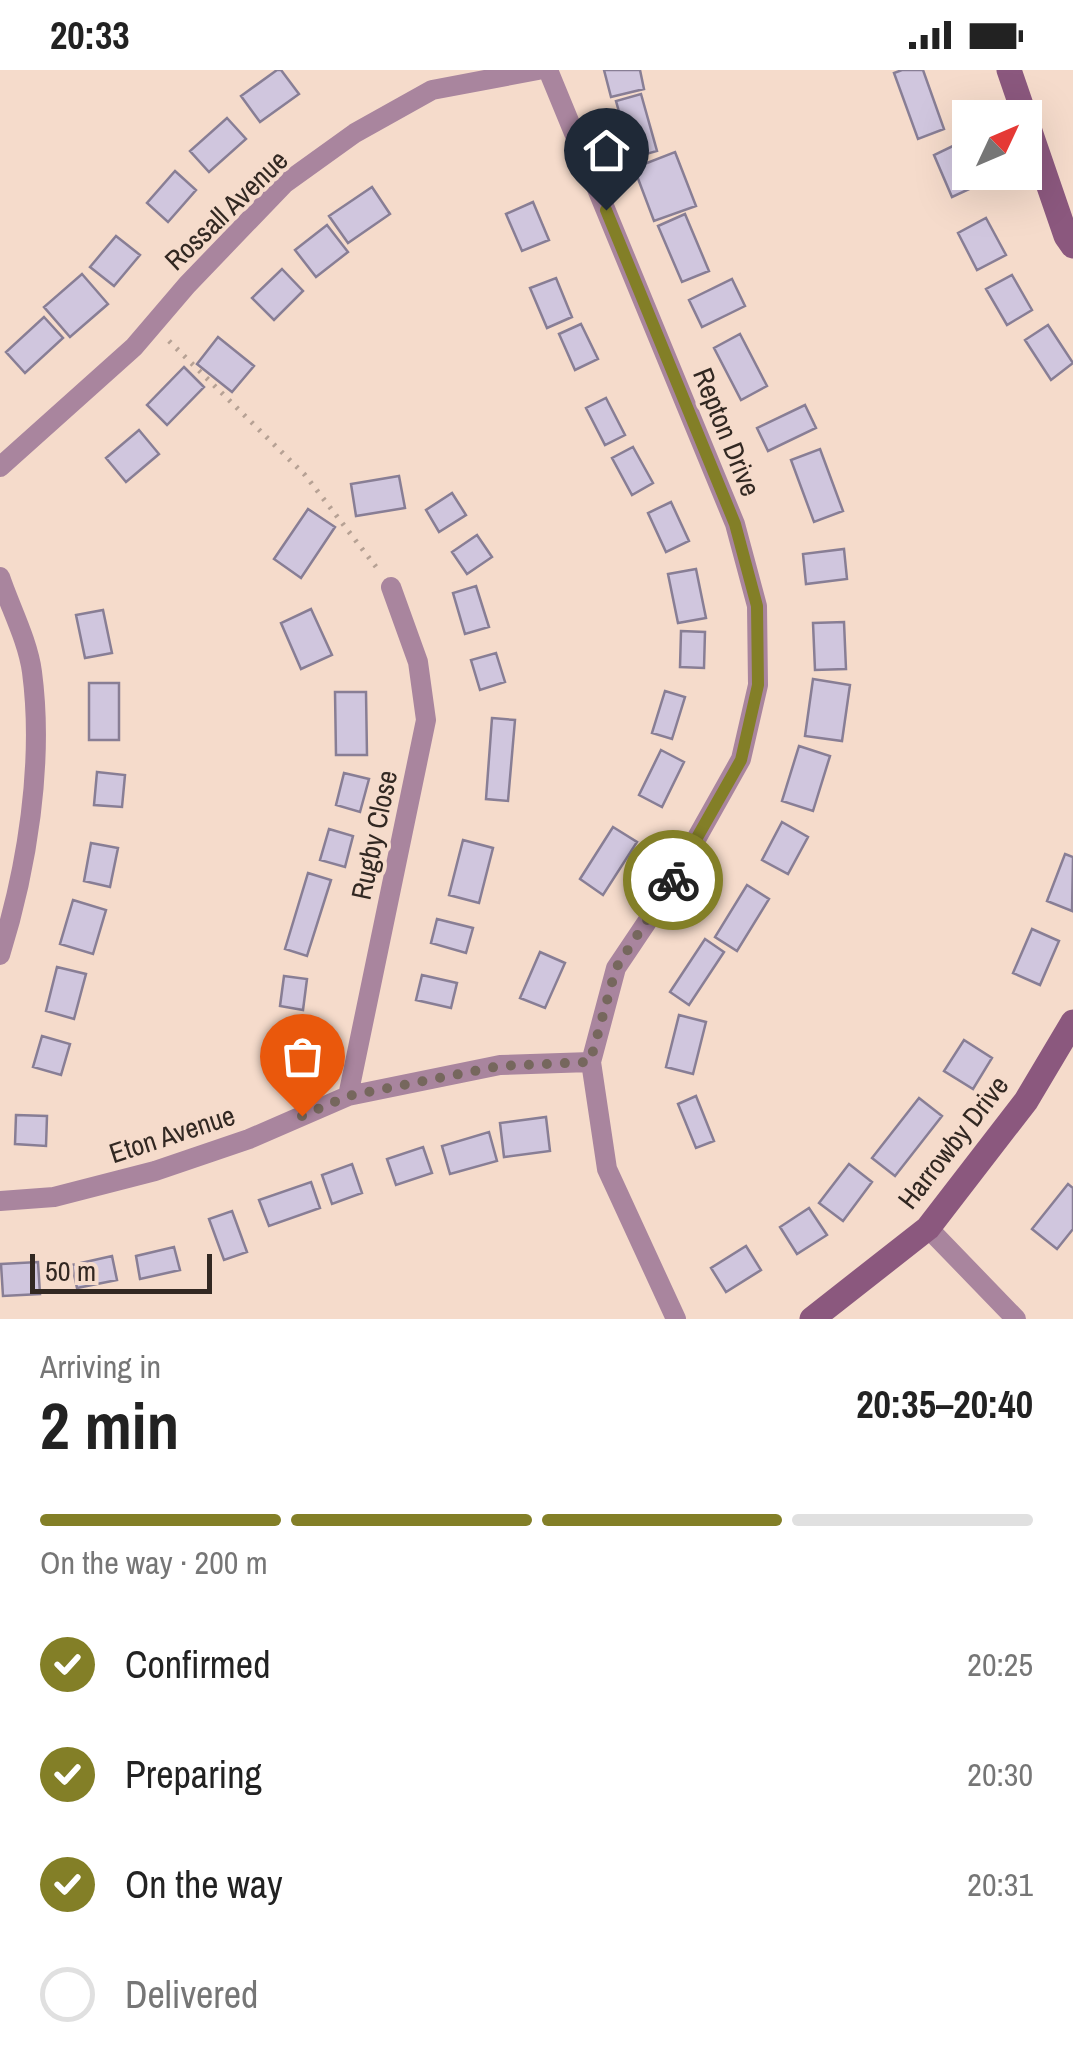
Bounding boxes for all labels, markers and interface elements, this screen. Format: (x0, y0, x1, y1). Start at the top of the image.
text: 20:33 (50, 10, 130, 61)
north arrow (952, 100, 1042, 190)
map controls (952, 100, 1042, 190)
pin (564, 108, 649, 211)
icon: home (579, 123, 634, 178)
street label: Rossall Avenue (156, 141, 296, 279)
street label: Repton Drive (684, 362, 770, 502)
street label: Rugby Close (342, 767, 406, 903)
courier (623, 830, 723, 930)
icon: bike (646, 853, 701, 908)
pin (260, 1014, 345, 1117)
icon: bag (275, 1029, 330, 1084)
street label: Harrowby Drive (889, 1067, 1017, 1217)
street label: Eton Avenue (104, 1096, 240, 1172)
scale bar (30, 1249, 212, 1294)
text: 50 m (45, 1252, 96, 1290)
text: Arriving in (40, 1345, 161, 1388)
text: 20:35–20:40 (856, 1379, 1033, 1430)
text: 2 min (40, 1382, 179, 1469)
text: On the way · 200 m (40, 1541, 268, 1584)
icon: check (40, 1637, 95, 1692)
text: Confirmed (125, 1639, 270, 1690)
text: 20:25 (967, 1643, 1033, 1686)
icon: check (40, 1747, 95, 1802)
text: Preparing (125, 1749, 262, 1800)
text: 20:30 (967, 1753, 1033, 1796)
icon: check (40, 1857, 95, 1912)
text: On the way (125, 1859, 283, 1910)
text: 20:31 (967, 1863, 1033, 1906)
text: Delivered (125, 1969, 258, 2020)

